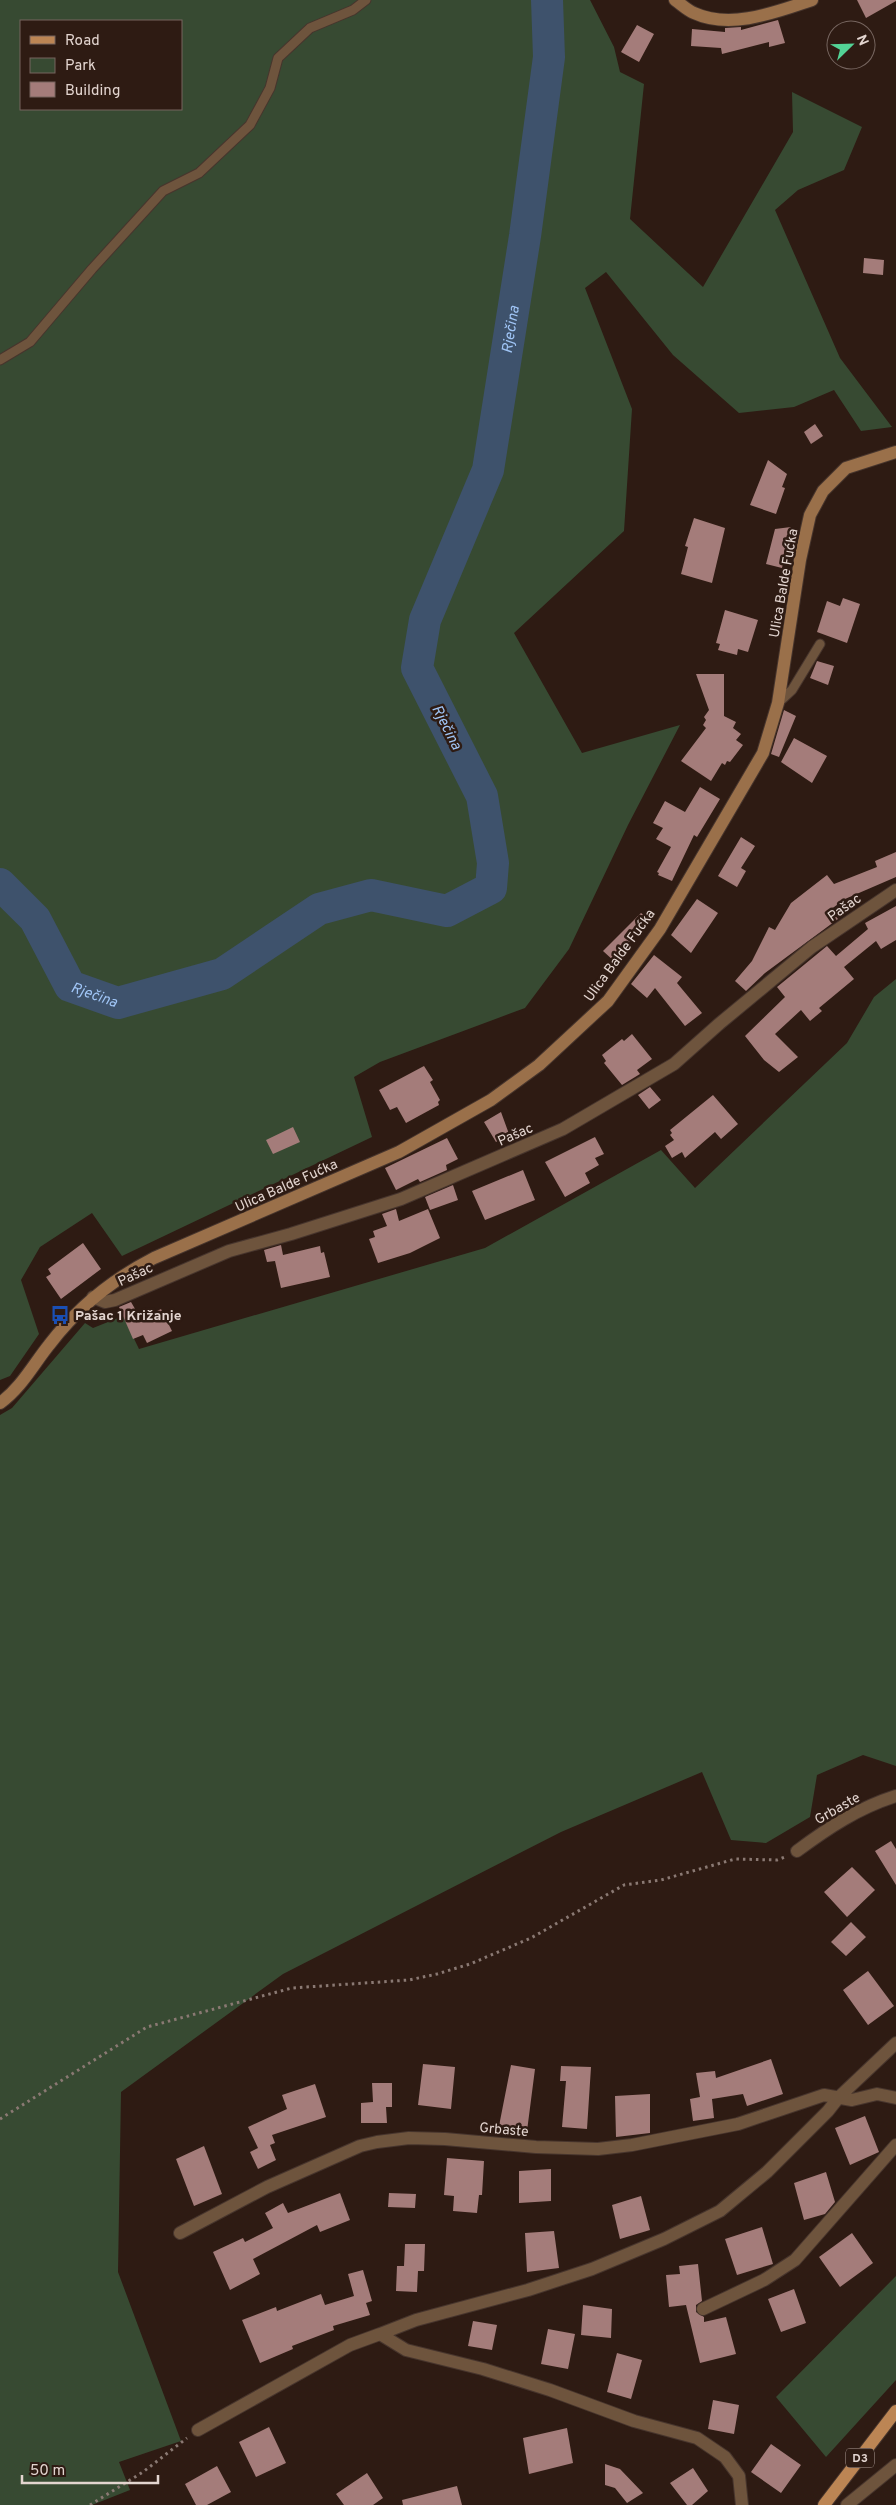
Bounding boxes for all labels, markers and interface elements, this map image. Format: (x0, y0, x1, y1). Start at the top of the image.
legend (20, 20, 182, 110)
north arrow (826, 20, 876, 70)
text: Road (65, 32, 100, 51)
text: N (852, 33, 871, 48)
text: Park (65, 57, 96, 76)
text: Building (65, 82, 120, 101)
water label: Rječina (499, 304, 525, 355)
street label: Ulica Balde Fućka (767, 527, 802, 639)
water label: Rječina (426, 702, 465, 754)
street label: Pašac (825, 891, 865, 926)
street label: Ulica Balde Fućka (581, 906, 659, 1005)
water label: Rječina (68, 979, 120, 1013)
street label: Pašac (495, 1120, 536, 1151)
street label: Ulica Balde Fućka (233, 1156, 340, 1217)
street label: Pašac (115, 1260, 156, 1291)
bus stop icon: Pašac 1 Križanje (49, 1304, 71, 1326)
place label: Pašac 1 Križanje (75, 1308, 182, 1325)
street label: Grbaste (812, 1790, 863, 1829)
street label: Grbaste (478, 2120, 529, 2141)
road number: D3 (846, 2448, 874, 2468)
scale bar (22, 2452, 159, 2484)
text: 50 m (30, 2462, 65, 2481)

